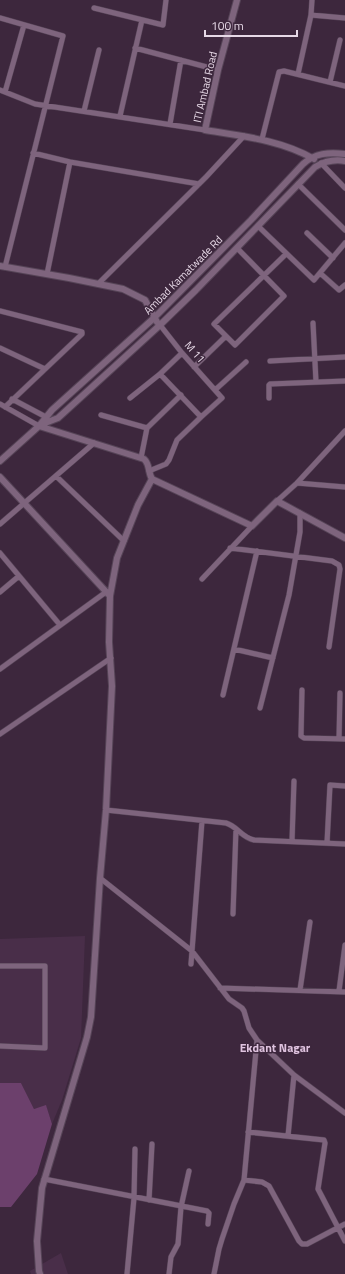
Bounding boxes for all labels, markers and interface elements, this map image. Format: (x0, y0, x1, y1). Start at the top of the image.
scale bar (205, 12, 297, 38)
text: 100 m (211, 16, 244, 35)
street label: ITI Ambad Road (189, 50, 221, 124)
street label: Ambad Kamatwade Rd (140, 232, 226, 318)
street label: M 11 (181, 338, 209, 366)
district label: Ekdant Nagar (240, 1038, 311, 1057)

